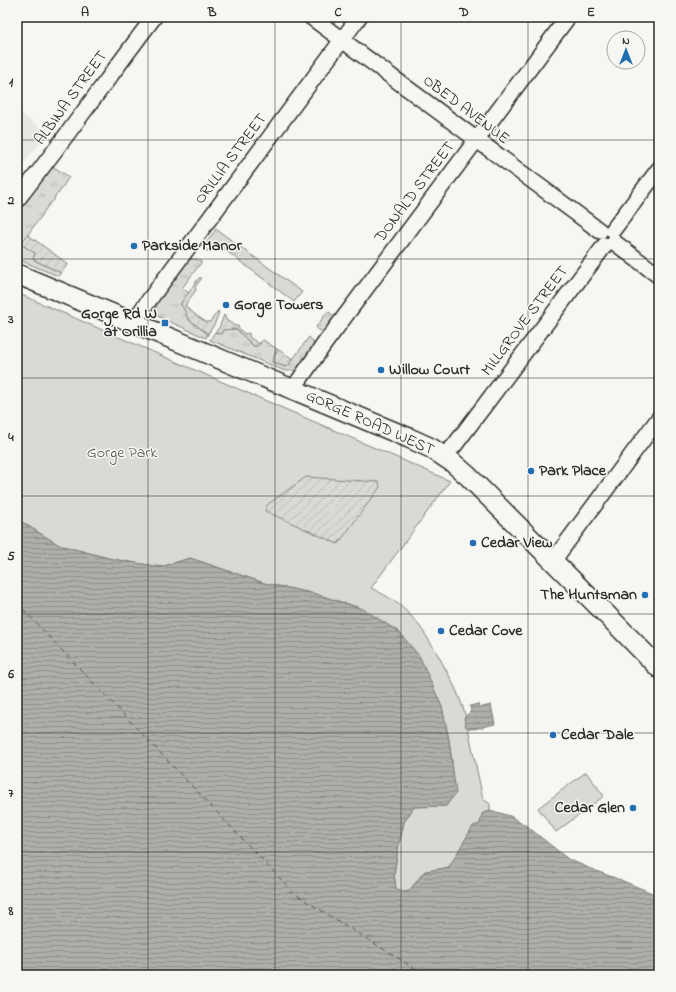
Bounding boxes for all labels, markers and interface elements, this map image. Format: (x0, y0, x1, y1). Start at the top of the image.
text: A (81, 3, 89, 22)
text: B (207, 3, 217, 22)
text: C (334, 3, 342, 22)
text: D (458, 3, 469, 22)
text: E (587, 3, 595, 22)
north arrow (606, 30, 646, 70)
text: N (622, 33, 630, 49)
street label: ALBINA STREET (28, 46, 114, 150)
street label: OBED AVENUE (418, 69, 514, 151)
text: 1 (9, 73, 14, 92)
street label: ORILLIA STREET (189, 108, 273, 210)
street label: DONALD STREET (368, 136, 461, 249)
text: 2 (7, 191, 15, 210)
place label: Parkside Manor (142, 234, 243, 258)
marker: Parkside Manor (129, 241, 139, 251)
street label: MILLGROVE STREET (475, 261, 575, 381)
place label: Gorge Towers (234, 293, 323, 318)
marker: Gorge Towers (221, 300, 231, 310)
place label: Gorge Rd W at Orillia (81, 302, 157, 344)
text: 3 (7, 310, 14, 329)
marker: Gorge Rd W at Orillia (160, 318, 170, 328)
place label: Willow Court (389, 358, 470, 382)
marker: Willow Court (376, 365, 386, 375)
street label: GORGE ROAD WEST (302, 384, 438, 462)
text: 4 (7, 428, 14, 447)
park label: Gorge Park (87, 441, 158, 465)
place label: Park Place (539, 459, 607, 483)
marker: Park Place (526, 466, 536, 476)
place label: Cedar View (481, 531, 553, 555)
marker: Cedar View (468, 538, 478, 548)
text: 5 (7, 547, 15, 566)
place label: The Huntsman (540, 583, 637, 607)
marker: The Huntsman (640, 590, 650, 600)
place label: Cedar Cove (449, 619, 523, 643)
marker: Cedar Cove (436, 626, 446, 636)
text: 6 (7, 665, 14, 684)
place label: Cedar Dale (561, 723, 635, 747)
marker: Cedar Dale (548, 730, 558, 740)
text: 7 (8, 784, 14, 803)
place label: Cedar Glen (555, 796, 625, 820)
marker: Cedar Glen (628, 803, 638, 813)
text: 8 (8, 902, 14, 921)

